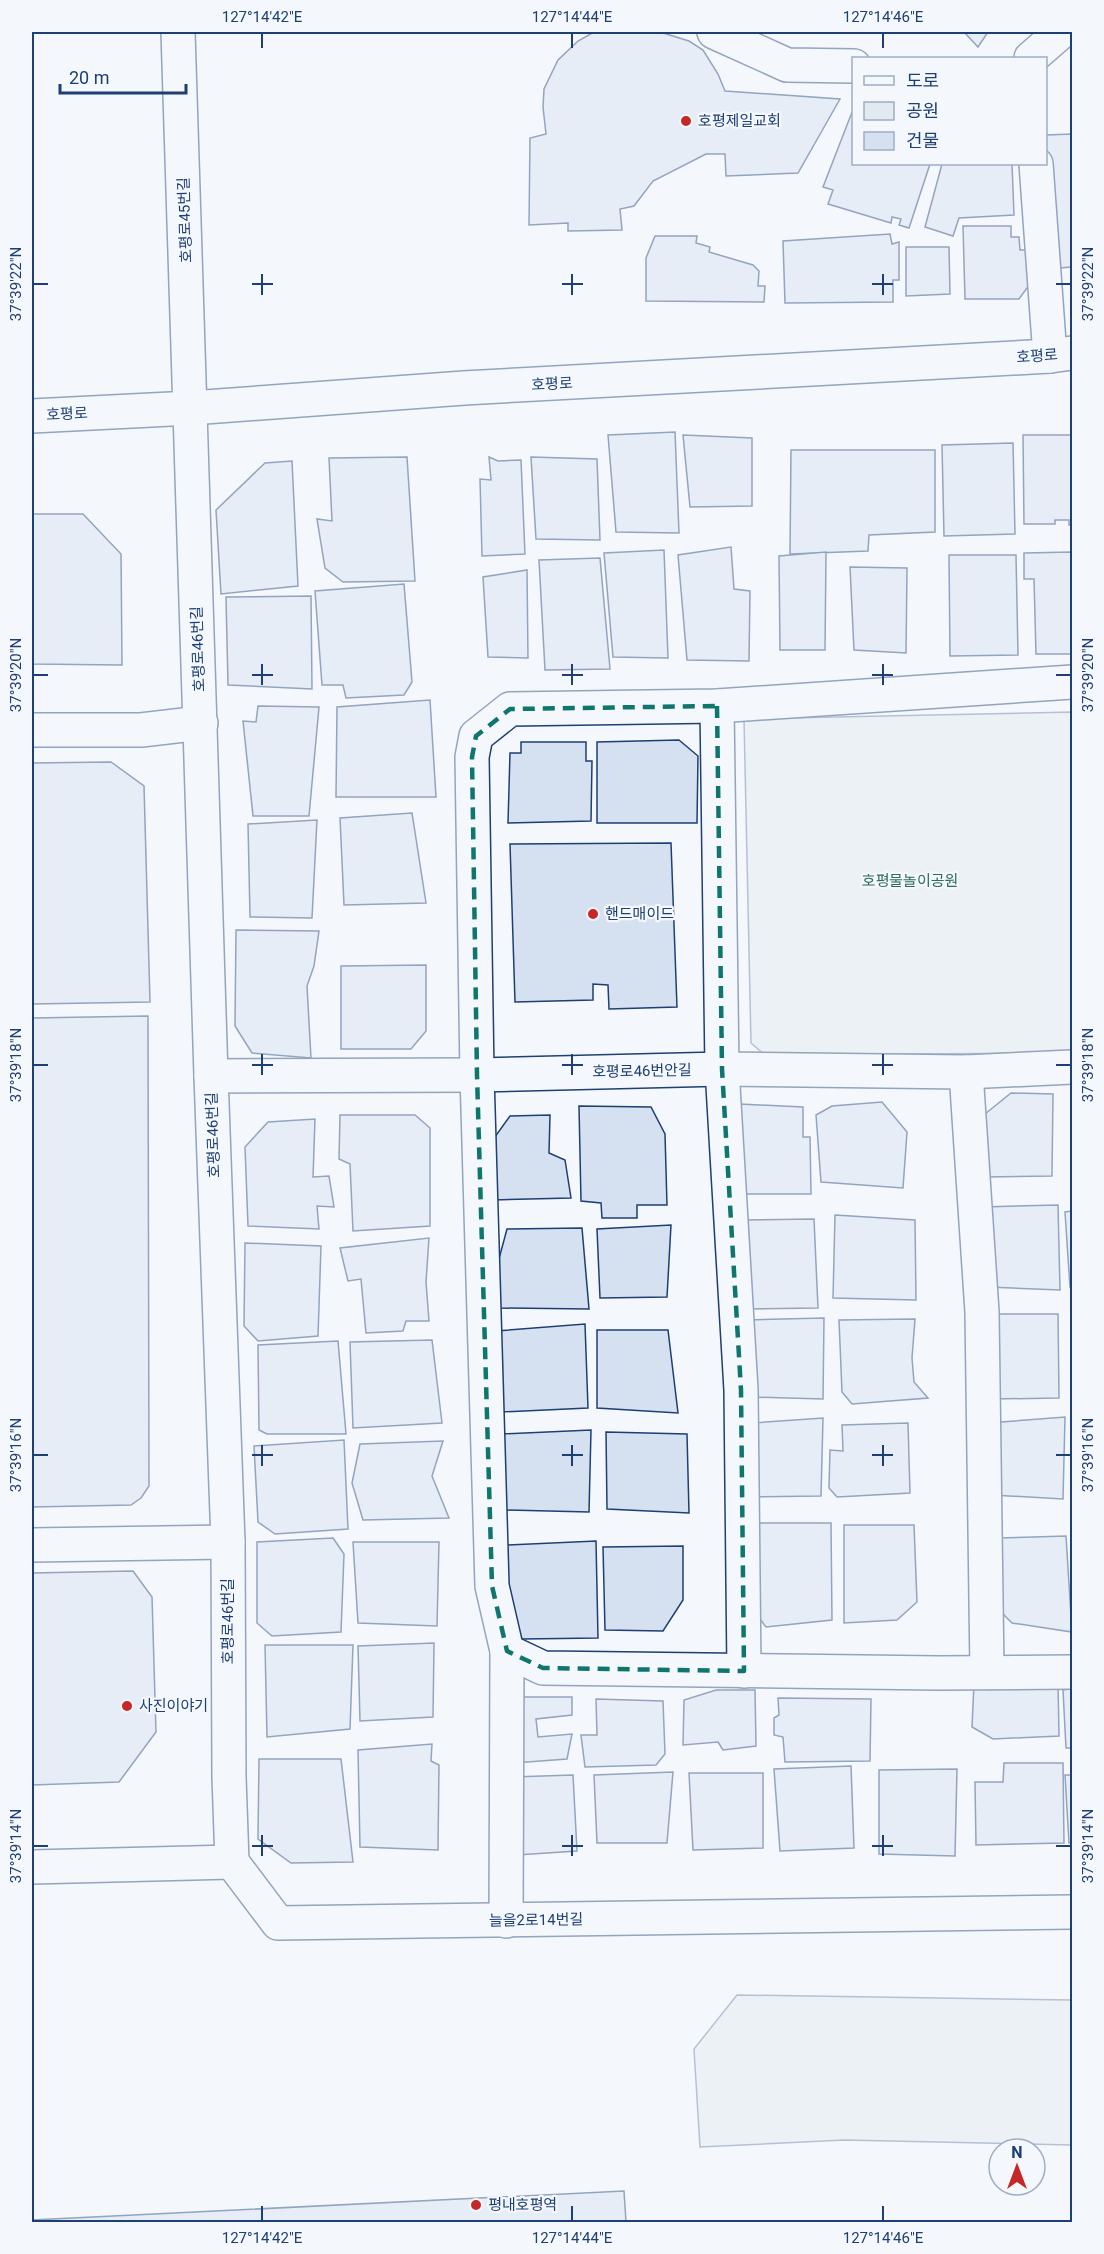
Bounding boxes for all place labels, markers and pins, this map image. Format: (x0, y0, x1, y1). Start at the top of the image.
place label: 호평제일교회 (698, 112, 781, 130)
marker: 호평제일교회 (679, 114, 693, 128)
place label: 핸드매이드 (605, 905, 674, 923)
marker: 핸드매이드 (586, 907, 600, 921)
place label: 사진이야기 (139, 1697, 208, 1715)
marker: 사진이야기 (120, 1699, 134, 1713)
place label: 평내호평역 (488, 2196, 557, 2214)
marker: 평내호평역 (469, 2198, 483, 2212)

